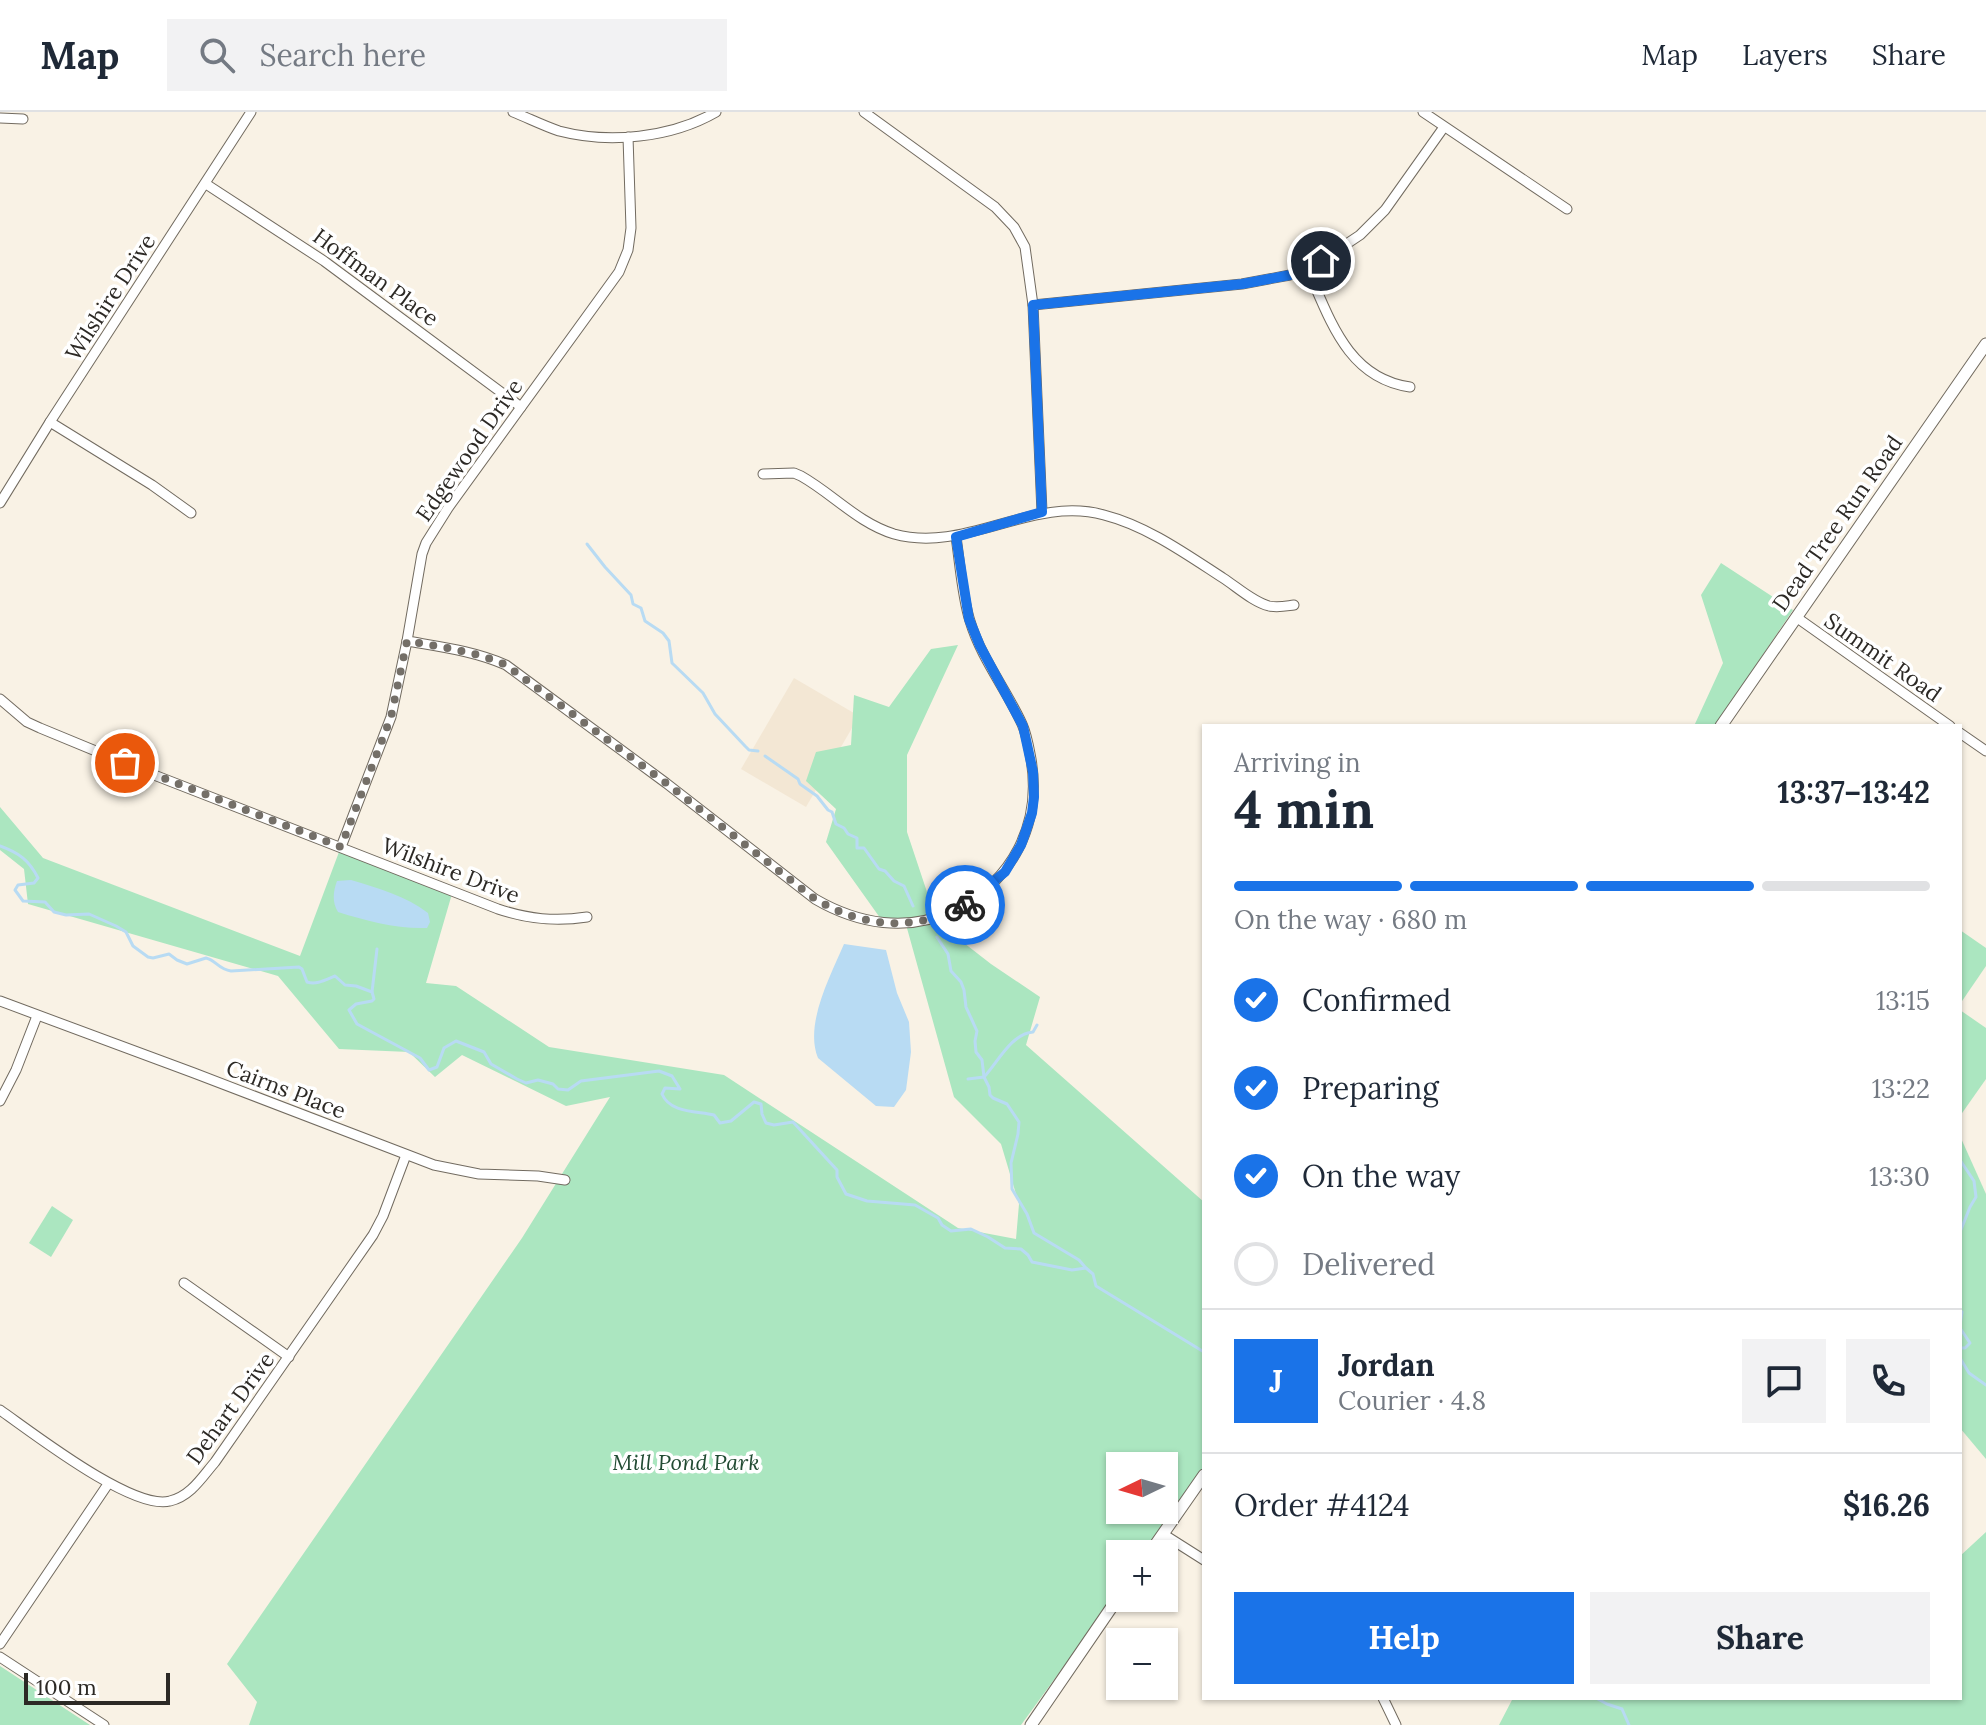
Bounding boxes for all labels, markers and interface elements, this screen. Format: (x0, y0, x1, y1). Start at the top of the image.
search box (167, 19, 727, 91)
text: Map (40, 31, 119, 79)
icon: search (195, 33, 239, 77)
text: Search here (259, 36, 426, 74)
text: Map (1641, 37, 1698, 73)
text: Layers (1742, 37, 1828, 73)
text: Share (1872, 37, 1946, 73)
street label: Hoffman Place (308, 222, 444, 332)
pin (1287, 227, 1355, 295)
street label: Wilshire Drive (59, 228, 161, 366)
icon: home (1299, 239, 1343, 283)
street label: Edgewood Drive (409, 373, 529, 527)
street label: Dead Tree Run Road (1766, 430, 1908, 616)
street label: Summit Road (1819, 606, 1947, 708)
pin (91, 729, 159, 797)
icon: bag (103, 741, 147, 785)
text: Arriving in (1234, 746, 1361, 779)
text: 13:37–13:42 (1778, 773, 1930, 811)
text: 4 min (1234, 776, 1374, 842)
street label: Wilshire Drive (378, 831, 524, 909)
courier (925, 865, 1005, 945)
icon: bike (943, 883, 987, 927)
text: On the way · 680 m (1234, 903, 1467, 936)
icon: check (1234, 978, 1278, 1022)
text: Confirmed (1302, 981, 1451, 1019)
text: 13:15 (1876, 984, 1930, 1017)
street label: Cairns Place (222, 1053, 350, 1125)
icon: check (1234, 1066, 1278, 1110)
text: Preparing (1302, 1069, 1439, 1107)
text: 13:22 (1872, 1072, 1930, 1105)
icon: check (1234, 1154, 1278, 1198)
text: On the way (1302, 1157, 1460, 1195)
text: 13:30 (1869, 1160, 1930, 1193)
text: Delivered (1302, 1245, 1435, 1283)
button: chat (1742, 1339, 1826, 1423)
button: phone (1846, 1339, 1930, 1423)
street label: Dehart Drive (180, 1346, 280, 1470)
text: Jordan (1338, 1346, 1435, 1384)
text: J (1269, 1362, 1283, 1400)
text: Courier · 4.8 (1338, 1384, 1486, 1417)
park label: Mill Pond Park (612, 1448, 760, 1476)
north arrow (1106, 1452, 1178, 1524)
map controls (1106, 1452, 1178, 1700)
text: Order #4124 (1234, 1486, 1409, 1524)
text: $16.26 (1843, 1486, 1930, 1524)
button: + (1106, 1540, 1178, 1612)
button: Help (1234, 1592, 1574, 1684)
button: Share (1590, 1592, 1930, 1684)
button: − (1106, 1628, 1178, 1700)
scale bar (24, 1669, 170, 1705)
text: 100 m (36, 1673, 97, 1701)

